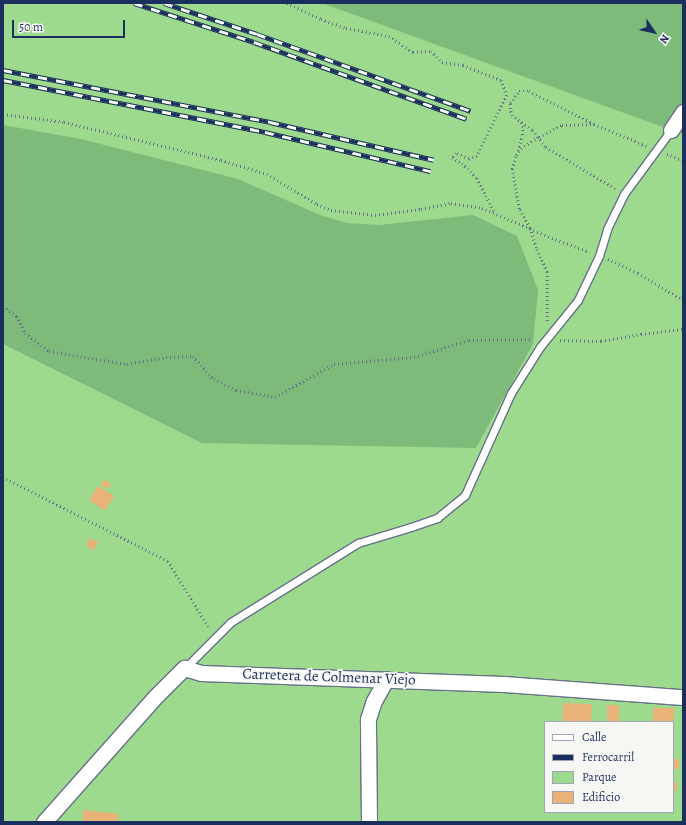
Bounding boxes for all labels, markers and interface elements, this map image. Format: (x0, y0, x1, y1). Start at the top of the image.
scale bar (14, 12, 127, 38)
north arrow (634, 12, 674, 52)
text: 50 m (19, 19, 43, 35)
text: N (656, 31, 673, 47)
street label: Carretera de Colmenar Viejo (242, 665, 416, 689)
legend (544, 721, 674, 813)
text: Calle (582, 729, 606, 745)
text: Ferrocarril (582, 749, 634, 765)
text: Parque (582, 769, 617, 785)
text: Edificio (582, 789, 620, 805)

